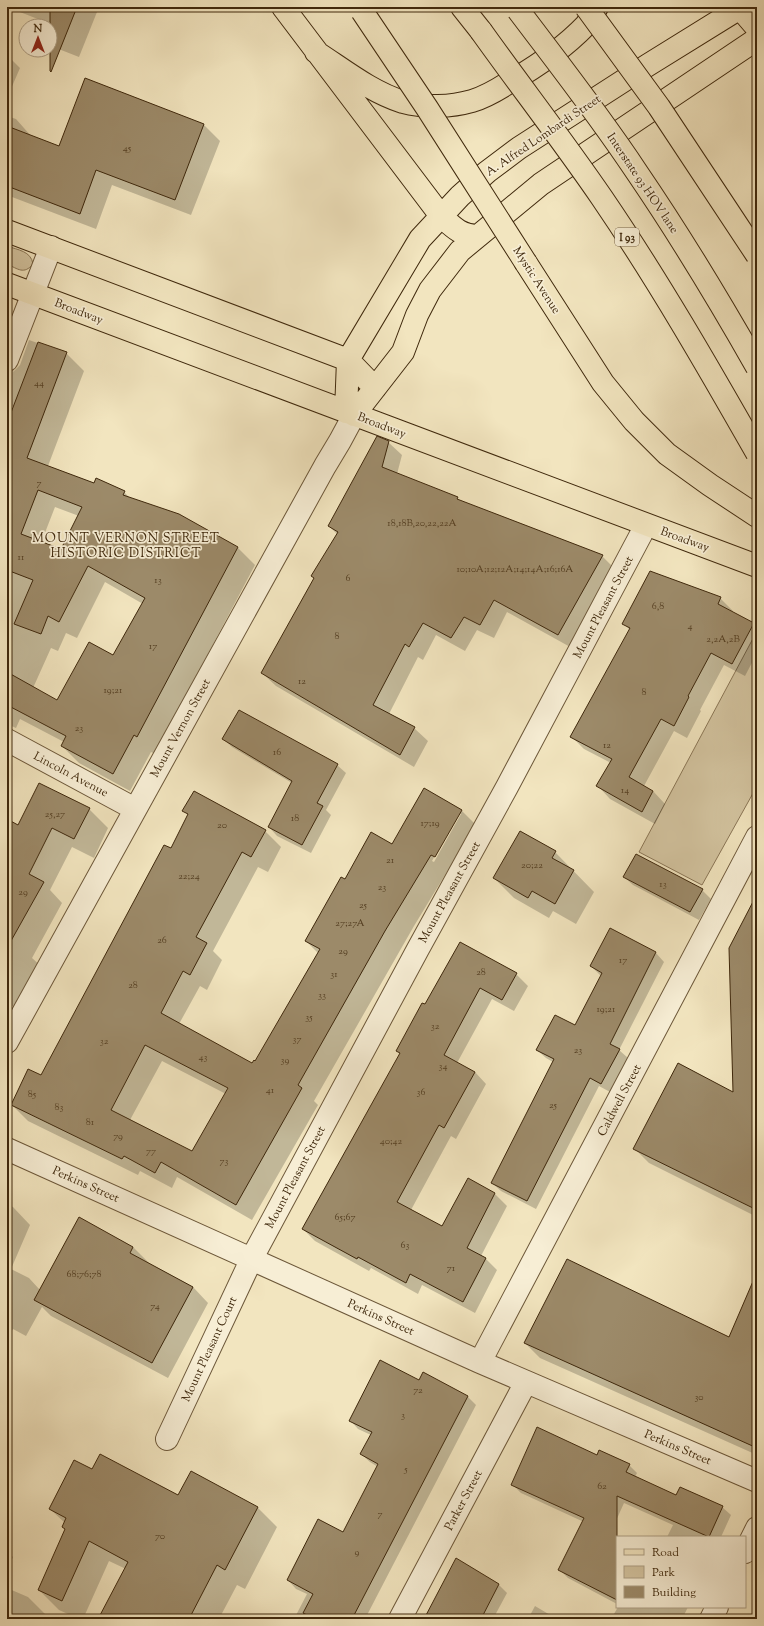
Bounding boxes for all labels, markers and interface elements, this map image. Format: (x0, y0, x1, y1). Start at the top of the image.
north arrow (18, 18, 58, 58)
text: N (33, 21, 43, 37)
street label: A. Alfred Lombardi Street (482, 90, 605, 181)
street label: Interstate 93 HOV lane (602, 130, 683, 238)
house number: 45 (123, 141, 132, 156)
road number: I 93 (615, 228, 639, 246)
street label: Mystic Avenue (508, 243, 565, 318)
street label: Broadway (52, 294, 106, 329)
house number: 44 (34, 376, 44, 391)
street label: Broadway (355, 408, 409, 443)
house number: 7 (36, 476, 42, 491)
house number: 18,18B,20,22,22A (387, 516, 457, 531)
street label: Broadway (658, 523, 712, 557)
district label: MOUNT VERNON STREET HISTORIC DISTRICT (32, 530, 220, 563)
house number: 11 (18, 550, 25, 565)
street label: Mount Pleasant Street (569, 553, 639, 662)
house number: 10;10A;12;12A;14;14A;16;16A (457, 562, 573, 577)
house number: 6 (346, 571, 351, 586)
house number: 13 (154, 573, 162, 588)
house number: 6,8 (652, 599, 664, 614)
house number: 4 (687, 619, 693, 634)
house number: 8 (335, 629, 340, 644)
house number: 2,2A,2B (706, 632, 740, 647)
house number: 17 (149, 639, 157, 654)
house number: 12 (298, 674, 306, 689)
street label: Mount Vernon Street (146, 676, 216, 781)
house number: 19;21 (104, 683, 123, 698)
house number: 8 (642, 685, 647, 700)
house number: 23 (75, 721, 83, 736)
house number: 12 (603, 738, 611, 753)
house number: 16 (273, 745, 281, 760)
street label: Lincoln Avenue (30, 748, 112, 802)
house number: 14 (621, 783, 629, 798)
house number: 25,27 (45, 807, 65, 822)
house number: 18 (291, 811, 299, 826)
house number: 17;19 (420, 816, 440, 831)
house number: 20 (217, 818, 227, 833)
street label: Mount Pleasant Street (414, 838, 485, 947)
house number: 21 (386, 853, 395, 868)
house number: 20;22 (521, 858, 543, 873)
house number: 22;24 (178, 869, 200, 884)
house number: 13 (659, 877, 667, 892)
house number: 23 (378, 880, 386, 895)
house number: 29 (18, 885, 28, 900)
house number: 25 (359, 898, 368, 913)
house number: 27;27A (335, 916, 365, 931)
house number: 26 (157, 933, 167, 948)
house number: 29 (338, 944, 348, 959)
house number: 17 (619, 953, 627, 968)
house number: 28 (476, 965, 486, 980)
house number: 31 (330, 967, 338, 982)
house number: 28 (128, 978, 138, 993)
house number: 33 (318, 988, 326, 1003)
house number: 19;21 (597, 1002, 616, 1017)
house number: 35 (305, 1010, 313, 1025)
house number: 32 (431, 1019, 440, 1034)
house number: 37 (292, 1032, 302, 1047)
house number: 32 (100, 1034, 109, 1049)
house number: 23 (574, 1043, 582, 1058)
house number: 43 (198, 1050, 208, 1065)
house number: 39 (281, 1053, 290, 1068)
house number: 34 (438, 1059, 448, 1074)
street label: Caldwell Street (593, 1061, 646, 1140)
house number: 41 (266, 1083, 275, 1098)
house number: 36 (417, 1085, 425, 1100)
house number: 85 (28, 1087, 37, 1102)
house number: 25 (549, 1098, 558, 1113)
house number: 83 (54, 1100, 64, 1115)
house number: 81 (86, 1115, 95, 1130)
street label: Mount Pleasant Street (261, 1123, 331, 1232)
house number: 79 (113, 1129, 123, 1144)
house number: 40;42 (380, 1134, 403, 1149)
house number: 77 (146, 1144, 156, 1159)
house number: 73 (219, 1154, 229, 1169)
street label: Perkins Street (49, 1162, 122, 1208)
house number: 65;67 (335, 1210, 356, 1225)
house number: 63 (400, 1238, 410, 1253)
house number: 71 (447, 1261, 456, 1276)
house number: 68;76;78 (66, 1267, 102, 1282)
street label: Mount Pleasant Court (178, 1294, 242, 1405)
street label: Perkins Street (344, 1295, 417, 1341)
house number: 74 (150, 1299, 160, 1314)
house number: 72 (413, 1383, 423, 1398)
house number: 30 (694, 1390, 704, 1405)
house number: 3 (401, 1408, 405, 1423)
street label: Perkins Street (641, 1426, 714, 1470)
house number: 5 (403, 1462, 408, 1477)
street label: Parker Street (440, 1467, 487, 1534)
house number: 62 (597, 1479, 607, 1494)
house number: 7 (377, 1507, 383, 1522)
house number: 70 (155, 1529, 165, 1544)
legend (616, 1536, 746, 1608)
text: Road (652, 1544, 679, 1562)
house number: 9 (355, 1545, 360, 1560)
text: Park (652, 1564, 675, 1582)
text: Building (652, 1584, 696, 1602)

